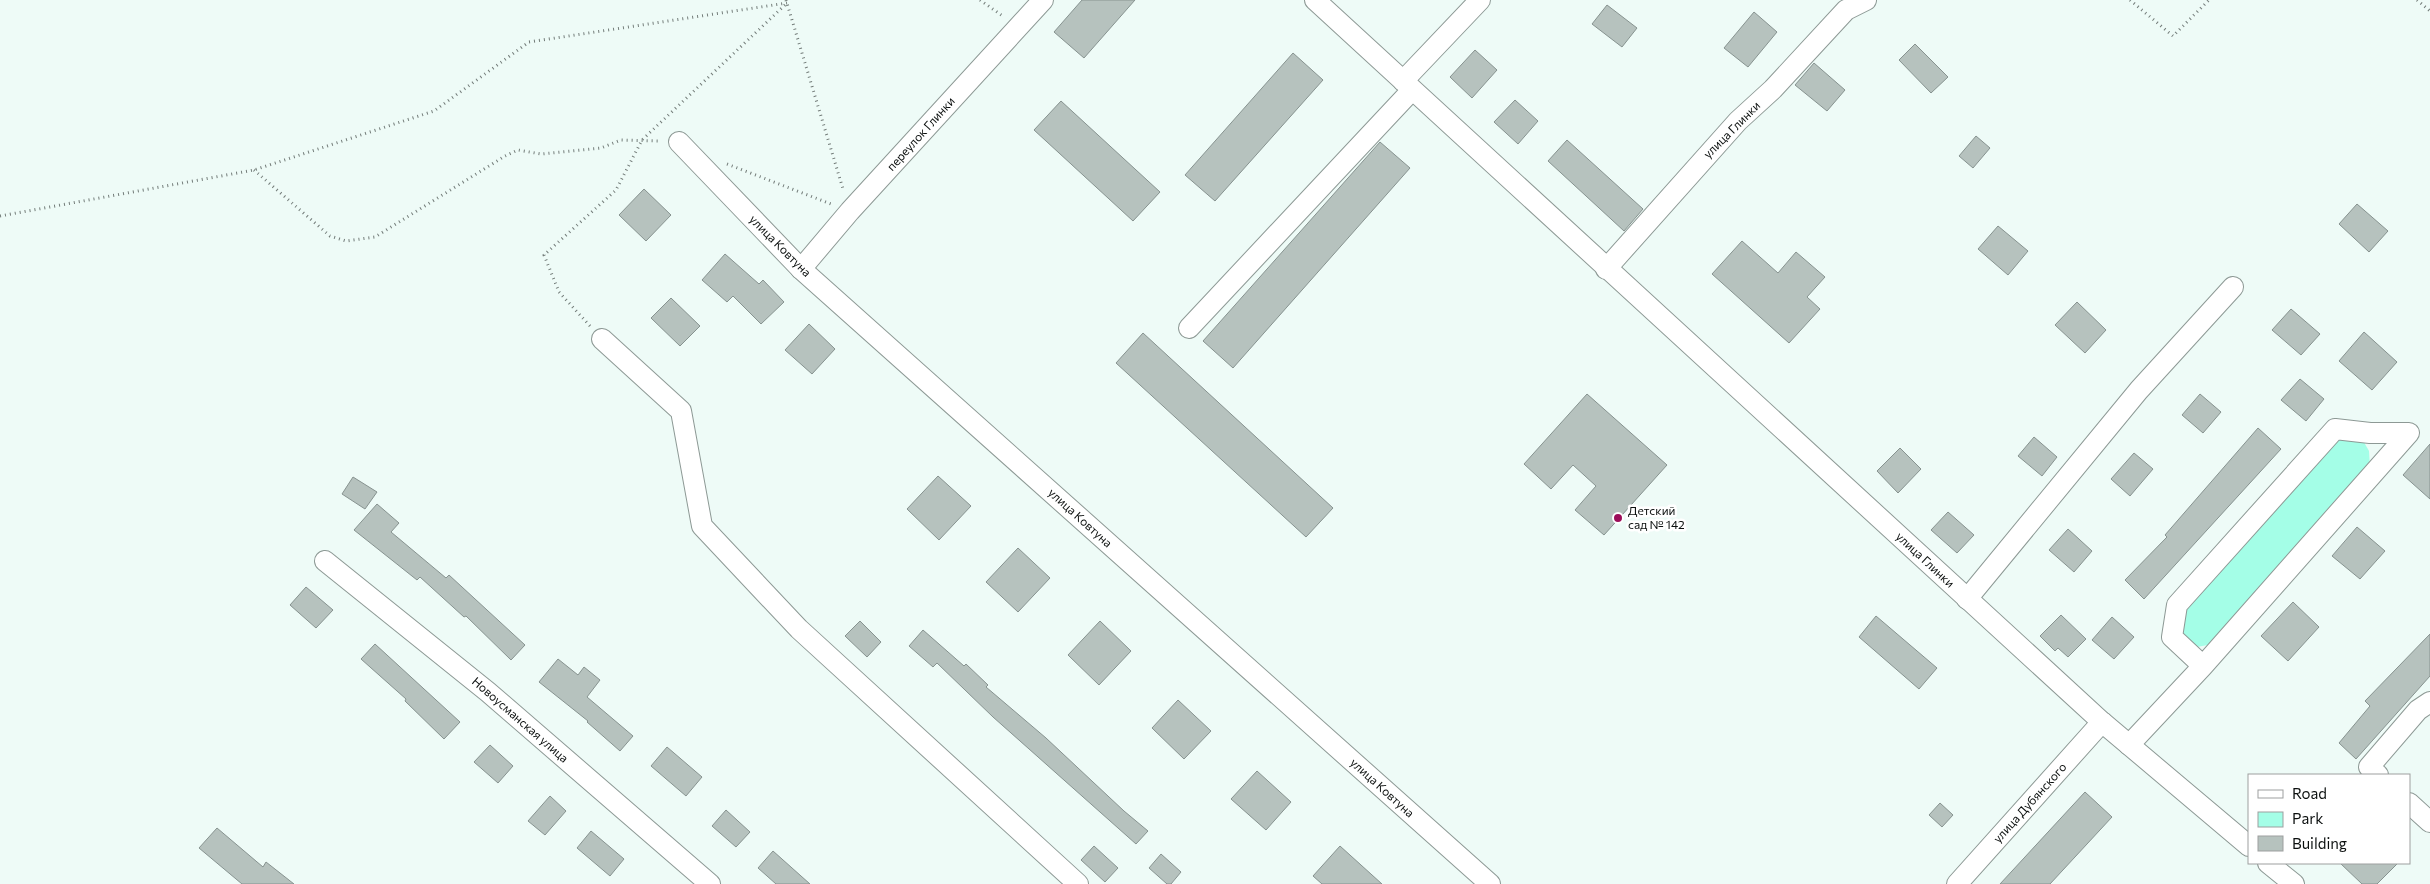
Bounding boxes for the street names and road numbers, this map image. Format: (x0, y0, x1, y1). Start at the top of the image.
street label: переулок Глинки (883, 94, 957, 173)
street label: улица Глинки (1700, 98, 1763, 161)
street label: улица Ковтуна (747, 212, 814, 279)
street label: улица Ковтуна (1046, 485, 1116, 550)
street label: улица Глинки (1894, 529, 1958, 590)
street label: Новоусманская улица (470, 674, 572, 765)
street label: улица Ковтуна (1348, 755, 1418, 820)
street label: улица Дубянского (1990, 760, 2069, 845)

